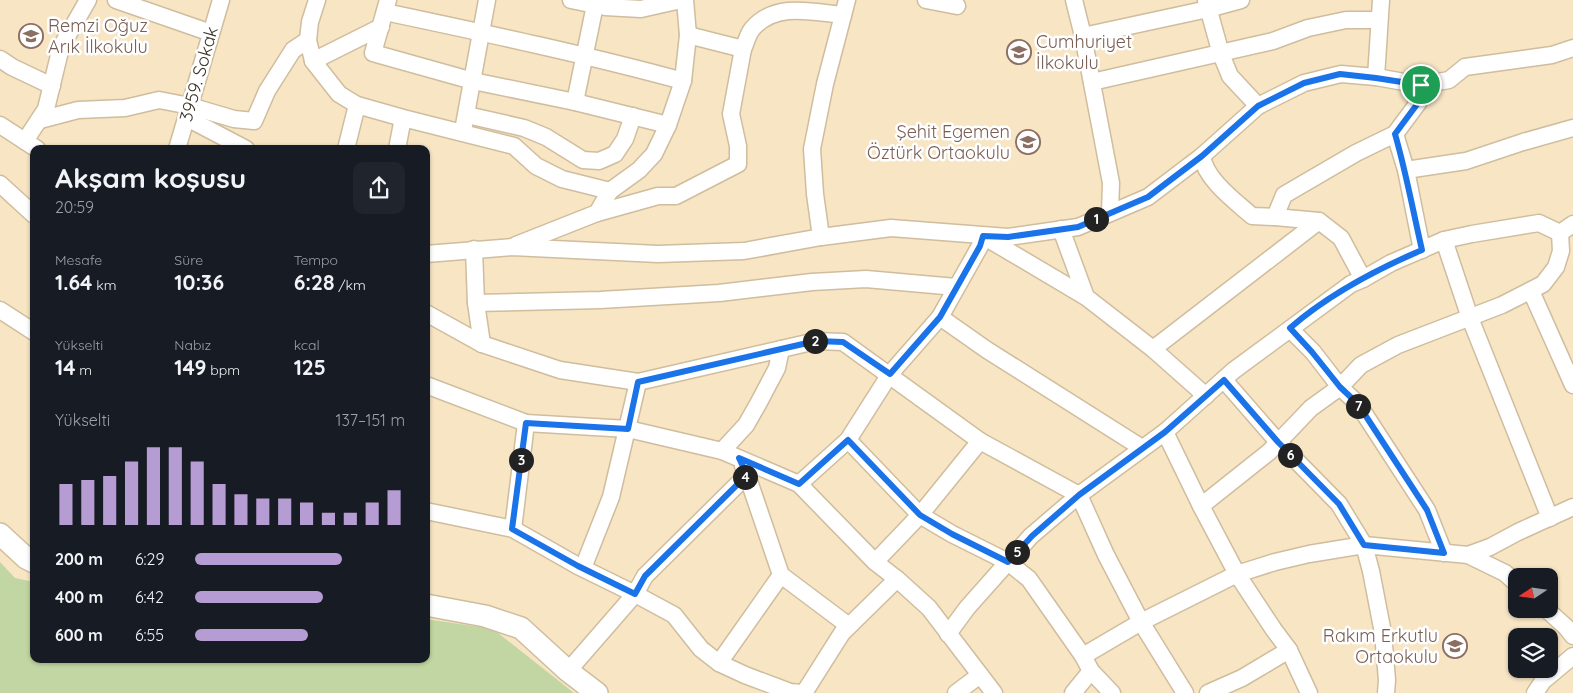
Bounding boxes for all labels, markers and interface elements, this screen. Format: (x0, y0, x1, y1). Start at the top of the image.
place label: Remzi Oğuz Arık İlkokulu (48, 14, 148, 58)
school or university icon: Remzi Oğuz Arık İlkokulu (18, 23, 44, 49)
street label: 3959. Sokak (174, 24, 223, 124)
place label: Cumhuriyet İlkokulu (1036, 30, 1132, 74)
school or university icon: Cumhuriyet İlkokulu (1006, 39, 1032, 65)
pin (1400, 64, 1442, 106)
icon: arrive (1407, 71, 1435, 99)
place label: Şehit Egemen Öztürk Ortaokulu (867, 120, 1010, 164)
school or university icon: Şehit Egemen Öztürk Ortaokulu (1015, 129, 1041, 155)
text: Akşam koşusu (55, 160, 246, 195)
button: share (353, 162, 405, 214)
text: 20:59 (55, 197, 94, 217)
pin: 1 (1084, 206, 1108, 232)
text: 1 (1094, 210, 1099, 228)
text: Mesafe (55, 251, 102, 269)
text: Süre (174, 251, 203, 269)
text: Tempo (294, 251, 338, 269)
text: 1.64 (55, 269, 92, 295)
text: 10:36 (174, 269, 224, 295)
text: 6:28 (294, 269, 334, 295)
text: km (92, 276, 116, 294)
text: /km (334, 276, 366, 294)
pin: 2 (802, 328, 828, 354)
text: 2 (812, 332, 819, 350)
text: Yükselti (55, 336, 103, 354)
text: Nabız (174, 336, 211, 354)
text: kcal (294, 336, 320, 354)
text: 14 (55, 354, 76, 380)
text: 149 (174, 354, 206, 380)
text: 125 (294, 354, 326, 380)
text: m (76, 361, 92, 379)
text: bpm (206, 361, 240, 379)
pin: 7 (1346, 394, 1370, 418)
text: 7 (1355, 397, 1362, 415)
text: Yükselti (55, 410, 110, 430)
text: 137–151 m (336, 410, 405, 430)
pin: 6 (1278, 442, 1302, 468)
text: 6 (1287, 446, 1294, 464)
pin: 3 (508, 448, 534, 472)
text: 3 (518, 451, 525, 469)
pin: 4 (732, 464, 758, 490)
text: 4 (741, 468, 750, 486)
pin: 5 (1004, 540, 1030, 564)
text: 5 (1013, 543, 1022, 561)
text: 200 m (55, 549, 103, 569)
text: 6:29 (135, 549, 164, 569)
north arrow (1508, 568, 1558, 618)
map controls (1508, 568, 1558, 678)
text: 400 m (55, 587, 103, 607)
text: 6:42 (135, 587, 164, 607)
place label: Rakım Erkutlu Ortaokulu (1323, 624, 1438, 668)
text: 600 m (55, 625, 103, 645)
text: 6:55 (135, 625, 164, 645)
button: layers (1508, 628, 1558, 678)
school or university icon: Rakım Erkutlu Ortaokulu (1442, 633, 1468, 659)

